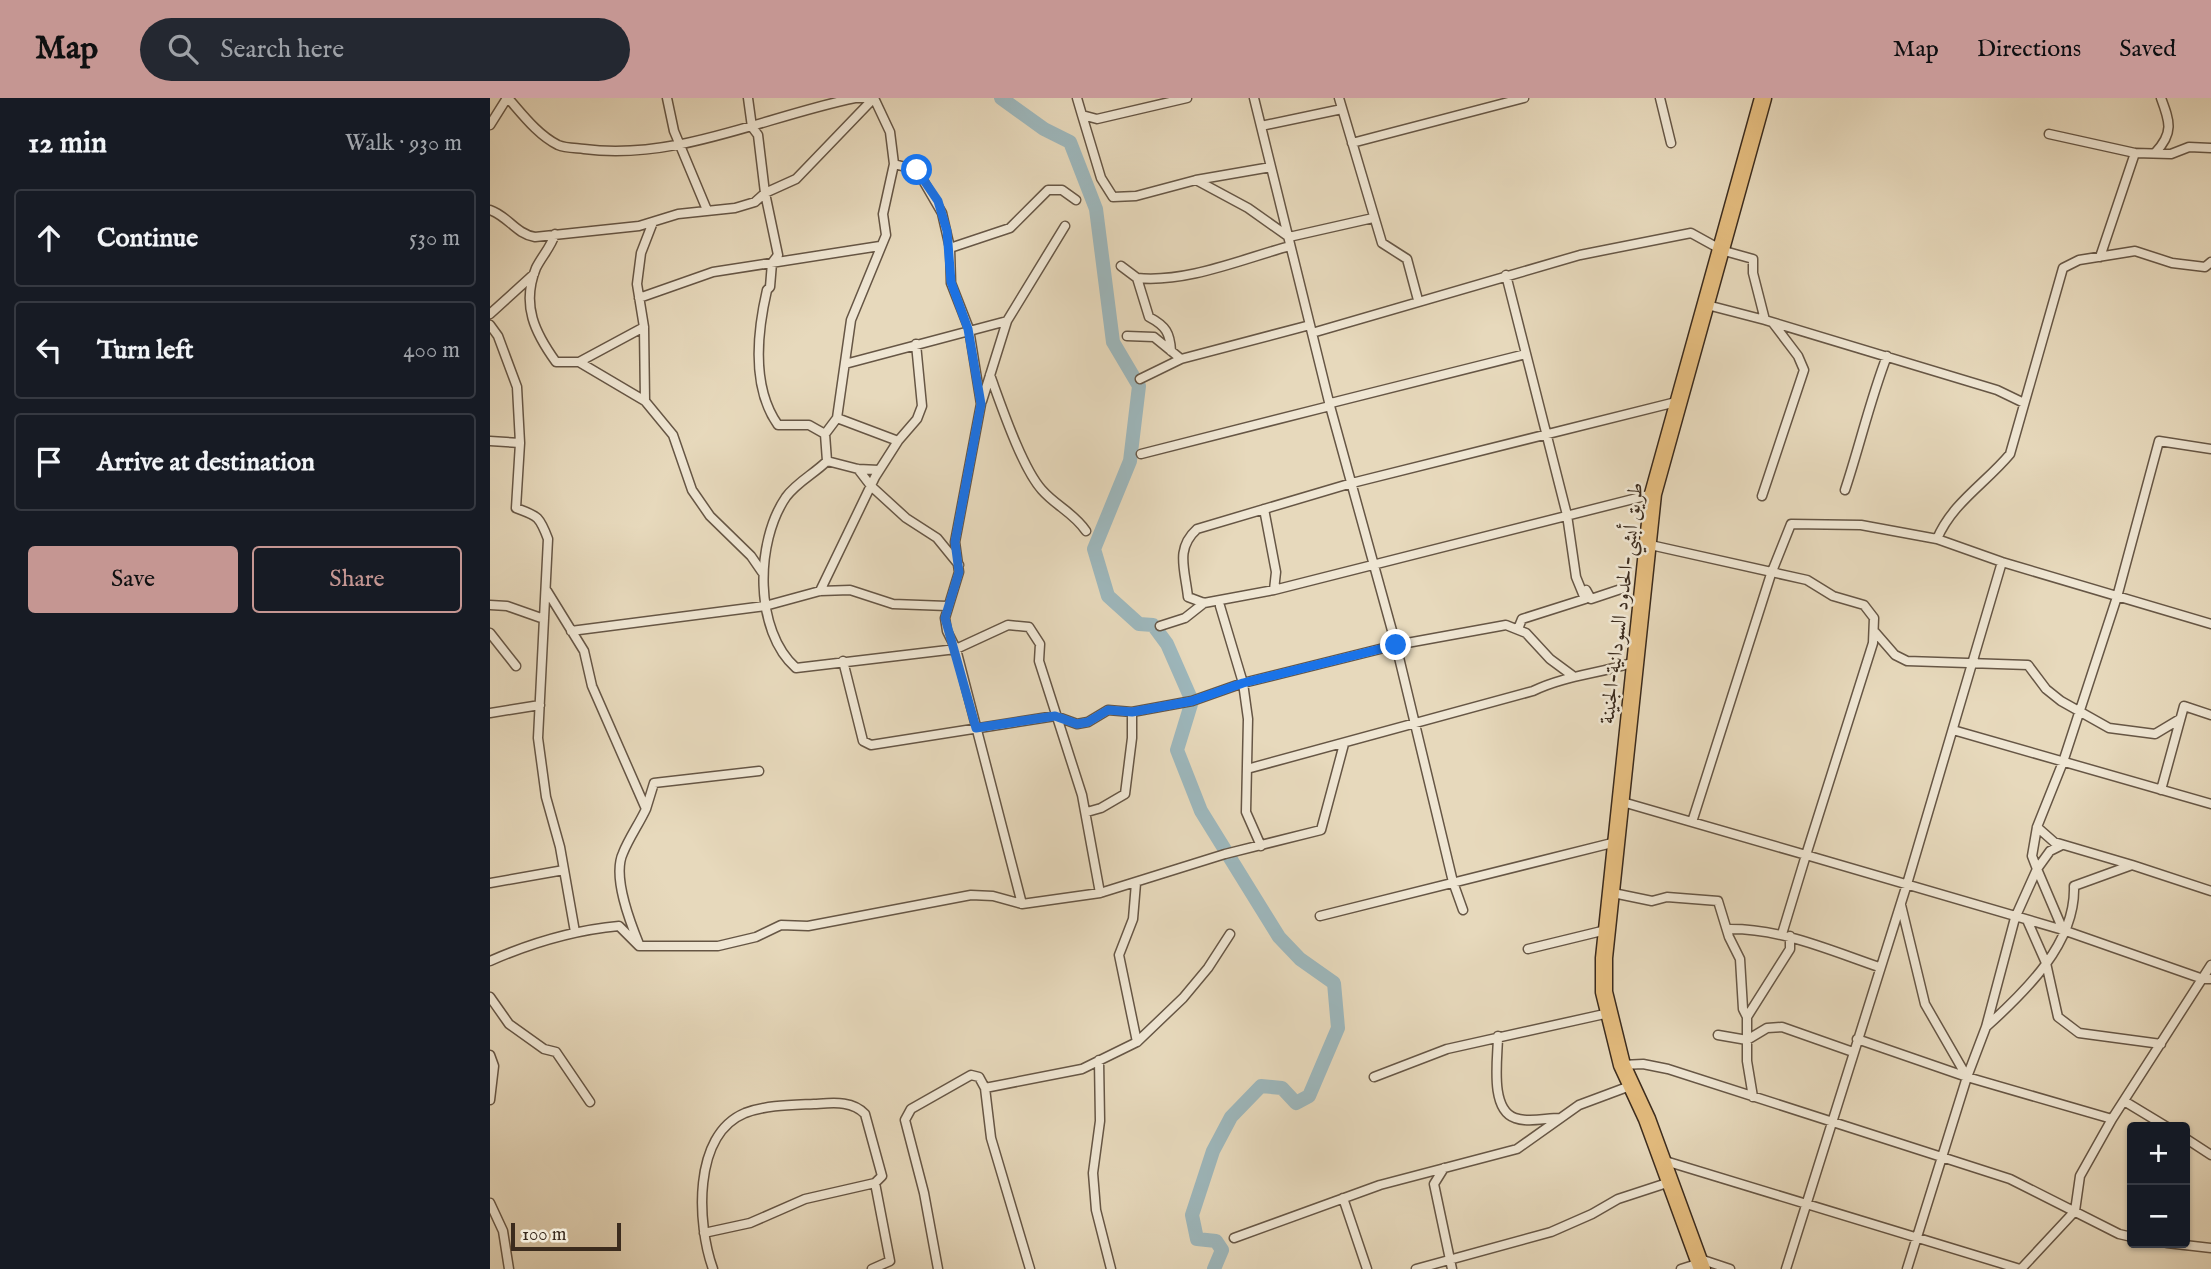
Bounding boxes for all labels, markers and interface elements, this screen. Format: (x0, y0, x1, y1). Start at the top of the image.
search box (140, 18, 630, 81)
text: Map (35, 28, 98, 70)
icon: search (164, 30, 202, 68)
text: Search here (220, 33, 344, 66)
text: Map (1893, 34, 1939, 65)
text: Directions (1977, 34, 2081, 65)
text: Saved (2119, 34, 2176, 65)
text: 12 min (28, 125, 107, 163)
text: Walk · 930 m (345, 129, 462, 158)
route start (901, 154, 932, 185)
icon: ahead (30, 219, 68, 257)
text: Continue (97, 222, 198, 255)
text: 530 m (409, 224, 460, 253)
icon: left (30, 331, 68, 369)
text: Turn left (97, 334, 194, 367)
text: 400 m (403, 336, 460, 365)
icon: arrive (30, 443, 68, 481)
text: Arrive at destination (97, 446, 315, 479)
street label: طريق أبشي-الحدود السودانية-الجنينة (1591, 480, 1656, 726)
button: Save (28, 546, 238, 613)
button: Share (252, 546, 462, 613)
route end (1380, 629, 1411, 660)
map controls (2127, 1122, 2190, 1248)
button: + (2127, 1122, 2190, 1185)
button: − (2127, 1185, 2190, 1248)
scale bar (511, 1220, 621, 1252)
text: 100 m (522, 1223, 566, 1247)

